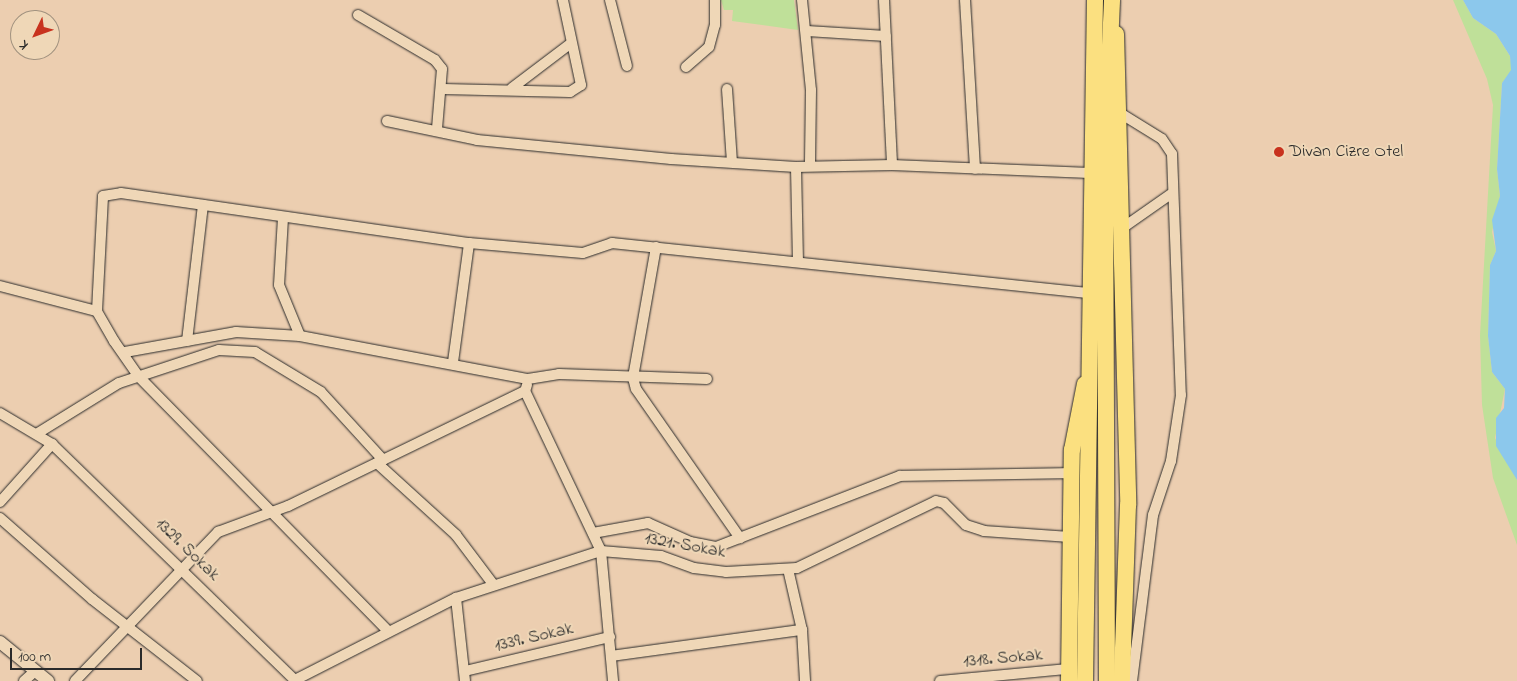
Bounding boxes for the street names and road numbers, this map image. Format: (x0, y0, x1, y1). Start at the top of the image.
street label: 1329. Sokak (150, 514, 224, 586)
street label: 1321. Sokak (643, 528, 727, 564)
street label: 1339. Sokak (493, 618, 575, 658)
street label: 1318. Sokak (962, 645, 1044, 673)

